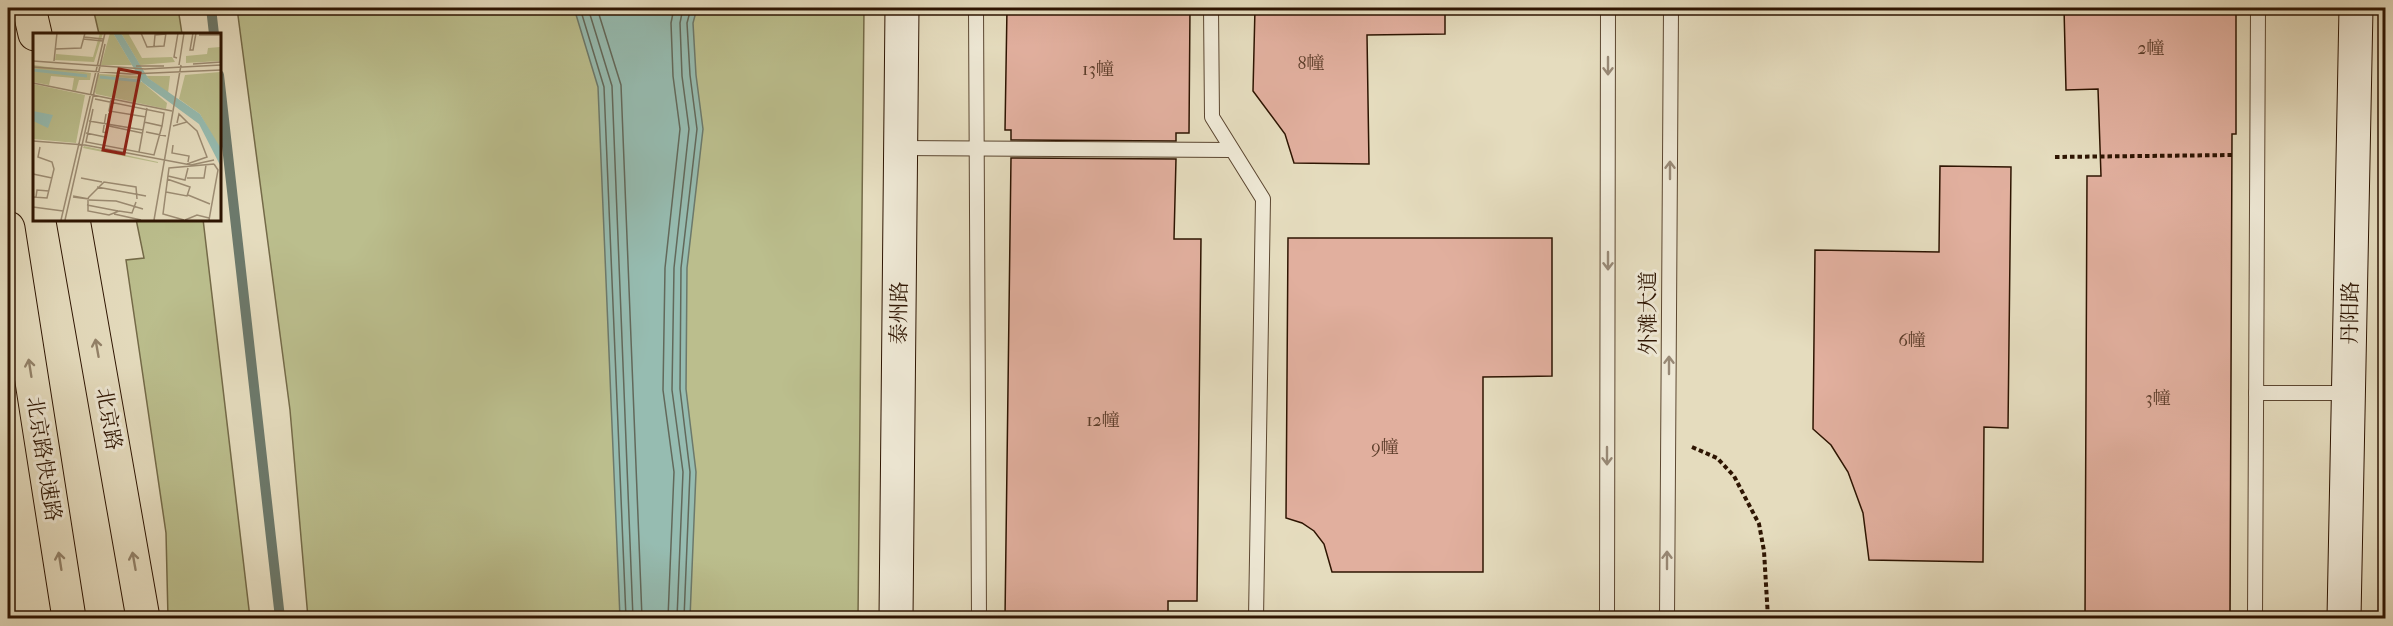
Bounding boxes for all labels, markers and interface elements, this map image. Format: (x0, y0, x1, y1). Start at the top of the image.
inset map (33, 33, 220, 220)
house number: 2幢 (2137, 38, 2165, 59)
house number: 8幢 (1297, 53, 1325, 74)
one-way arrow (1602, 55, 1614, 75)
house number: 13幢 (1082, 59, 1114, 80)
one-way arrow (1664, 161, 1676, 181)
one-way arrow (1602, 250, 1614, 270)
street label: 外滩大道 (1636, 271, 1660, 355)
street label: 泰州路 (886, 281, 912, 345)
street label: 丹阳路 (2337, 281, 2363, 345)
house number: 6幢 (1898, 330, 1926, 351)
one-way arrow (91, 339, 102, 358)
one-way arrow (1663, 356, 1674, 376)
one-way arrow (24, 359, 35, 378)
street label: 北京路 (92, 386, 126, 452)
house number: 3幢 (2145, 388, 2171, 409)
street label: 北京路快速路 (22, 395, 66, 523)
house number: 12幢 (1086, 410, 1120, 431)
house number: 9幢 (1371, 437, 1399, 458)
one-way arrow (1601, 445, 1613, 465)
one-way arrow (54, 551, 65, 571)
one-way arrow (128, 551, 139, 571)
one-way arrow (1661, 551, 1673, 571)

